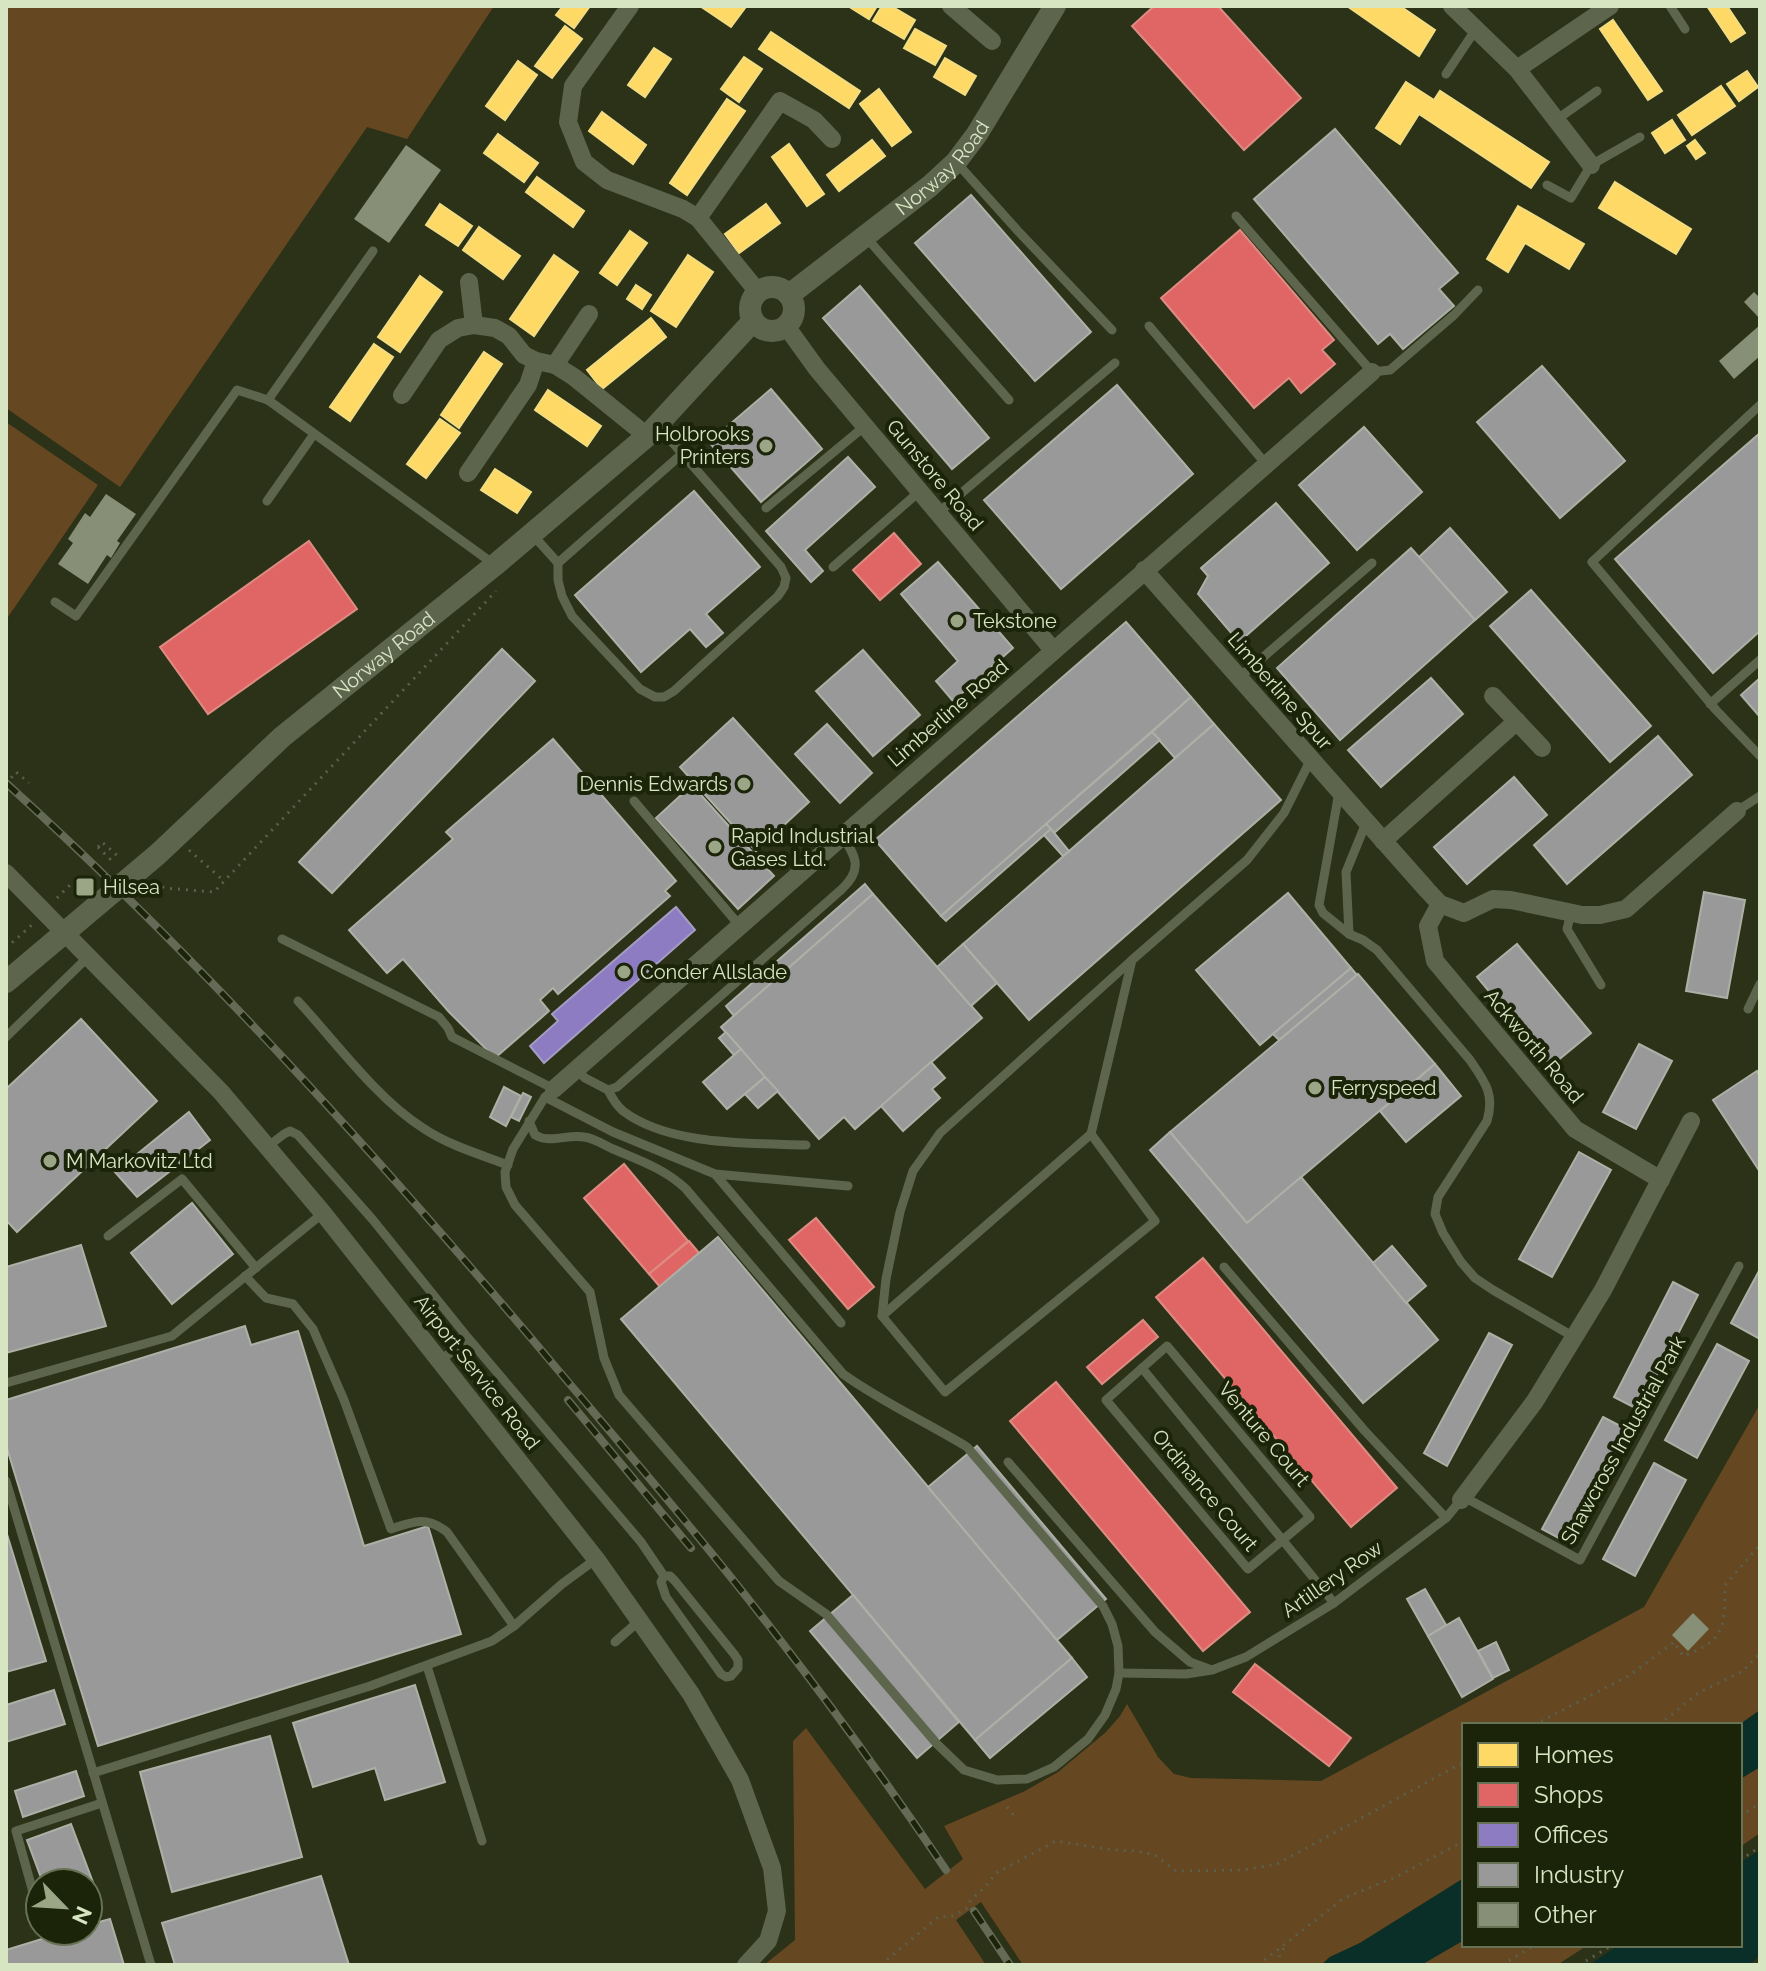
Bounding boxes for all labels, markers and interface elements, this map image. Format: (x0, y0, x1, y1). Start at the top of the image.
street label: Norway Road (891, 116, 994, 220)
street label: Gunstore Road (882, 415, 988, 535)
place label: Holbrooks Printers (655, 422, 750, 469)
marker: Holbrooks Printers (757, 437, 775, 455)
street label: Norway Road (328, 606, 440, 703)
place label: Tekstone (973, 609, 1057, 633)
marker: Tekstone (948, 612, 966, 630)
street label: Limberline Spur (1223, 628, 1337, 754)
street label: Limberline Road (883, 654, 1013, 772)
place label: Dennis Edwards (579, 772, 728, 796)
marker: Dennis Edwards (735, 775, 753, 793)
place label: Rapid Industrial Gases Ltd. (731, 824, 875, 871)
marker: Rapid Industrial Gases Ltd. (706, 838, 724, 856)
place label: Hilsea (103, 875, 160, 899)
marker: Hilsea (74, 876, 96, 898)
place label: Conder Allslade (640, 960, 787, 984)
marker: Conder Allslade (615, 963, 633, 981)
street label: Ackworth Road (1479, 984, 1589, 1108)
place label: Ferryspeed (1331, 1076, 1436, 1100)
marker: Ferryspeed (1306, 1079, 1324, 1097)
place label: M Markovitz Ltd (66, 1149, 213, 1173)
marker: M Markovitz Ltd (41, 1152, 59, 1170)
street label: Airport Service Road (409, 1290, 545, 1454)
street label: Shawcross Industrial Park (1556, 1331, 1691, 1548)
street label: Venture Court (1213, 1377, 1315, 1491)
street label: Ordinance Court (1147, 1424, 1263, 1556)
street label: Artillery Row (1277, 1536, 1387, 1622)
legend (1462, 1723, 1742, 1947)
text: Homes (1534, 1740, 1614, 1769)
text: Shops (1534, 1780, 1603, 1809)
text: Offices (1534, 1820, 1608, 1849)
text: Industry (1534, 1860, 1624, 1889)
north arrow (24, 1867, 104, 1947)
text: Other (1534, 1900, 1597, 1929)
text: N (67, 1902, 97, 1929)

